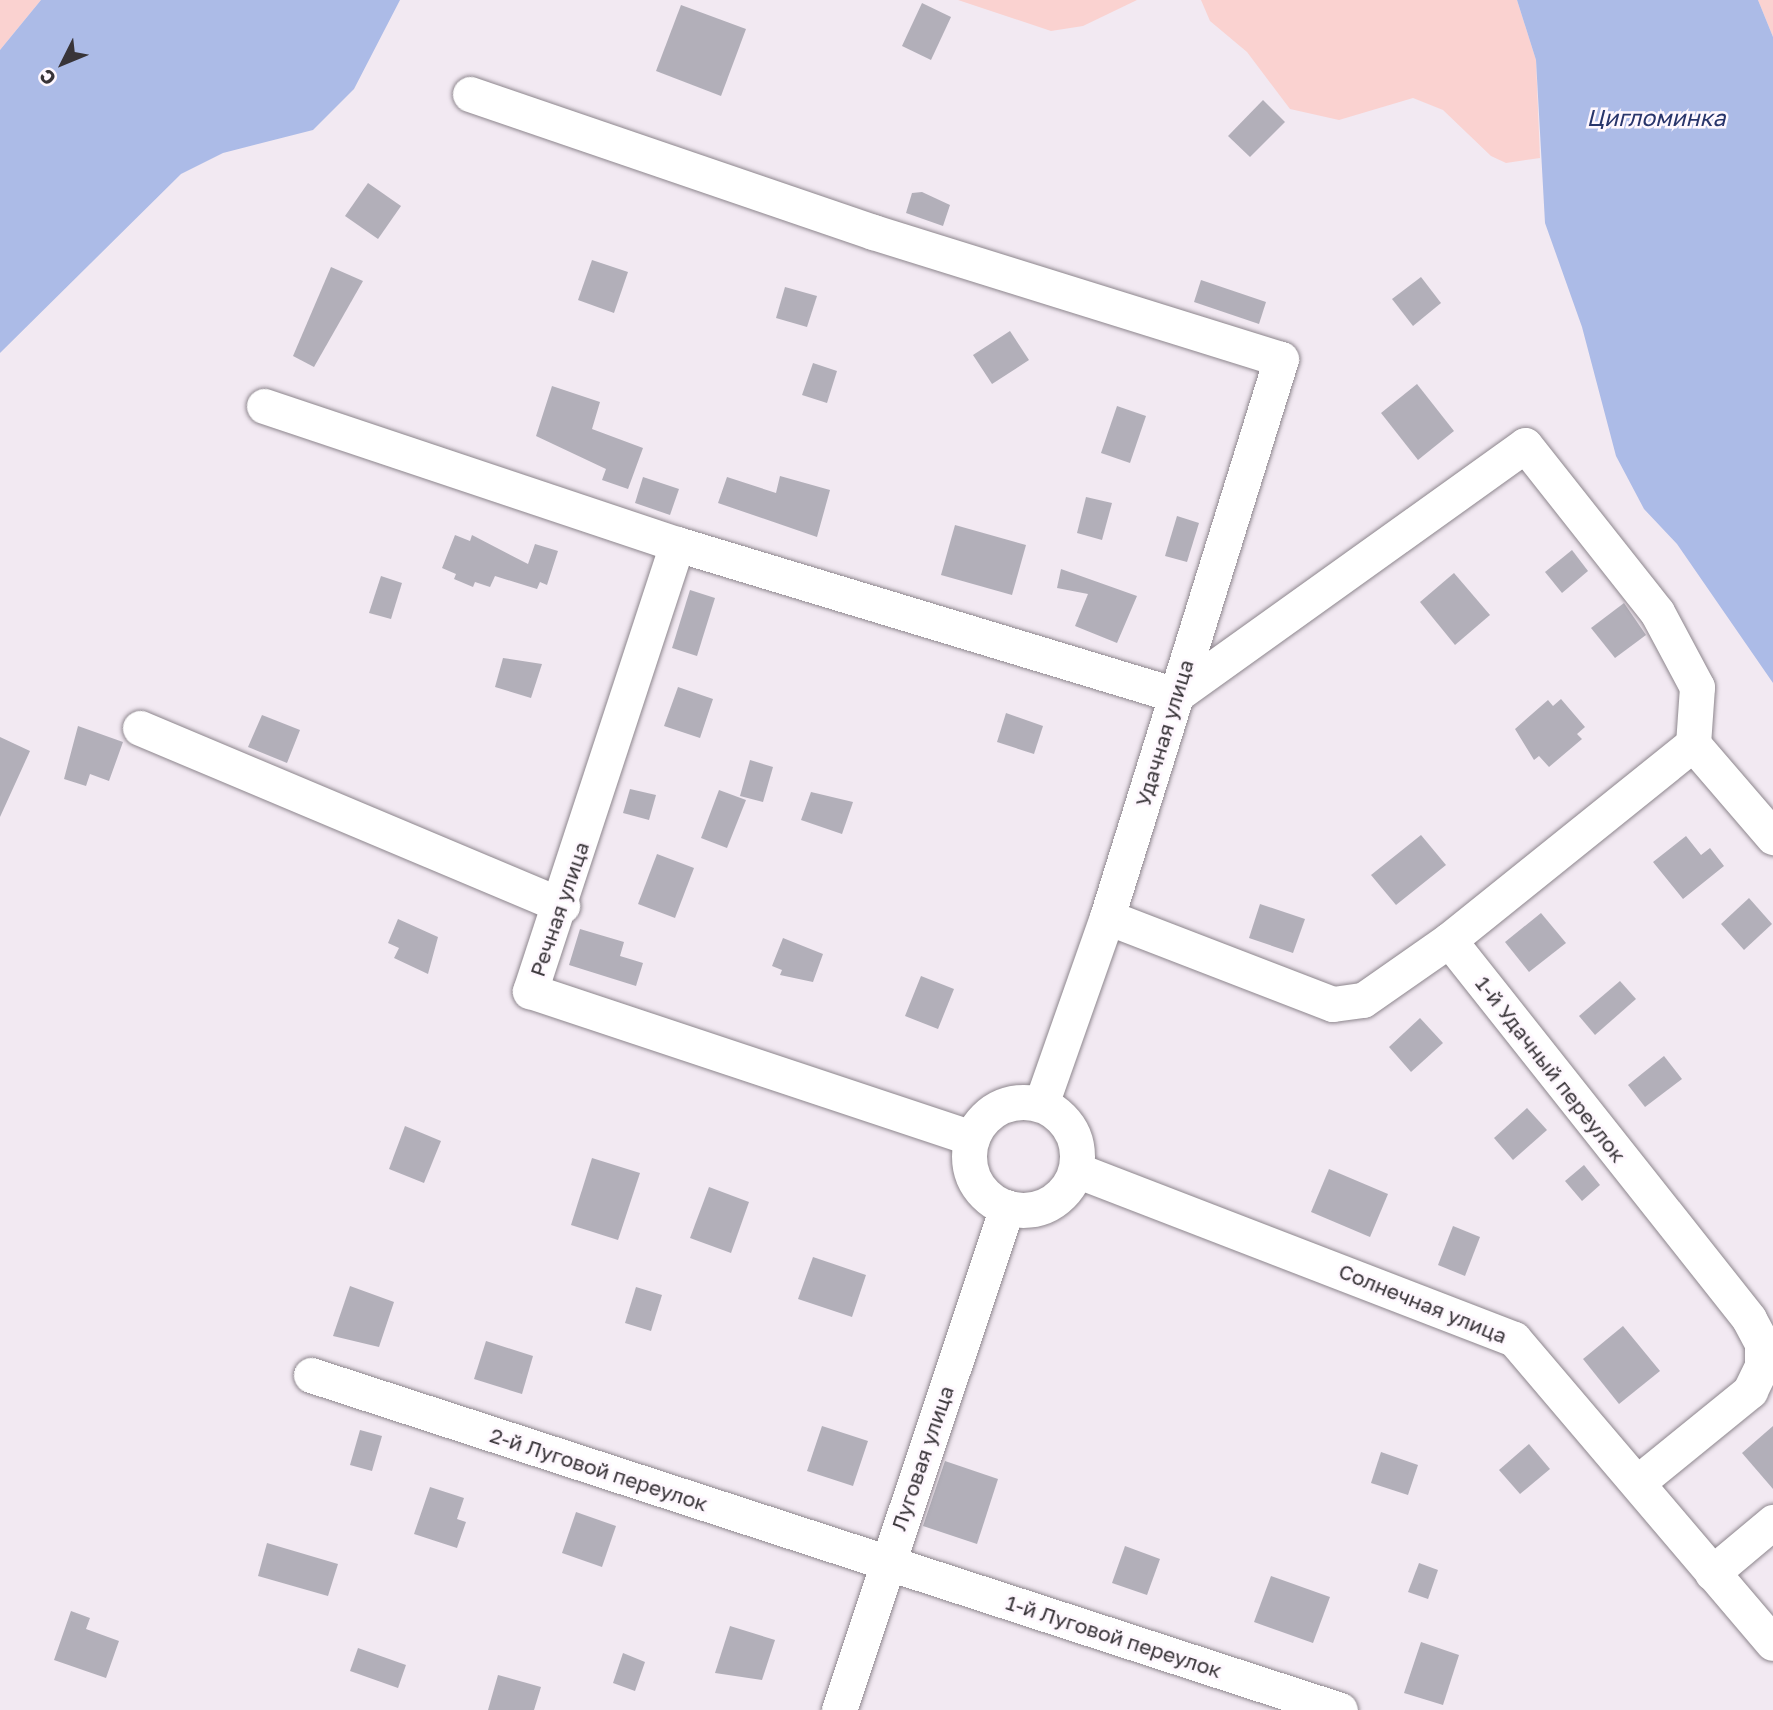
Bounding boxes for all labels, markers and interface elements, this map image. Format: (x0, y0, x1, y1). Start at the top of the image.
north arrow (28, 28, 98, 98)
text: С (34, 65, 60, 90)
water label: Цигломинка (1586, 103, 1726, 131)
street label: Удачная улица (1130, 657, 1198, 809)
street label: Речная улица (524, 838, 594, 980)
street label: 1-й Удачный переулок (1471, 971, 1631, 1167)
street label: Солнечная улица (1335, 1258, 1511, 1348)
street label: Луговая улица (885, 1382, 959, 1534)
street label: 2-й Луговой переулок (487, 1422, 711, 1516)
street label: 1-й Луговой переулок (1003, 1589, 1225, 1683)

